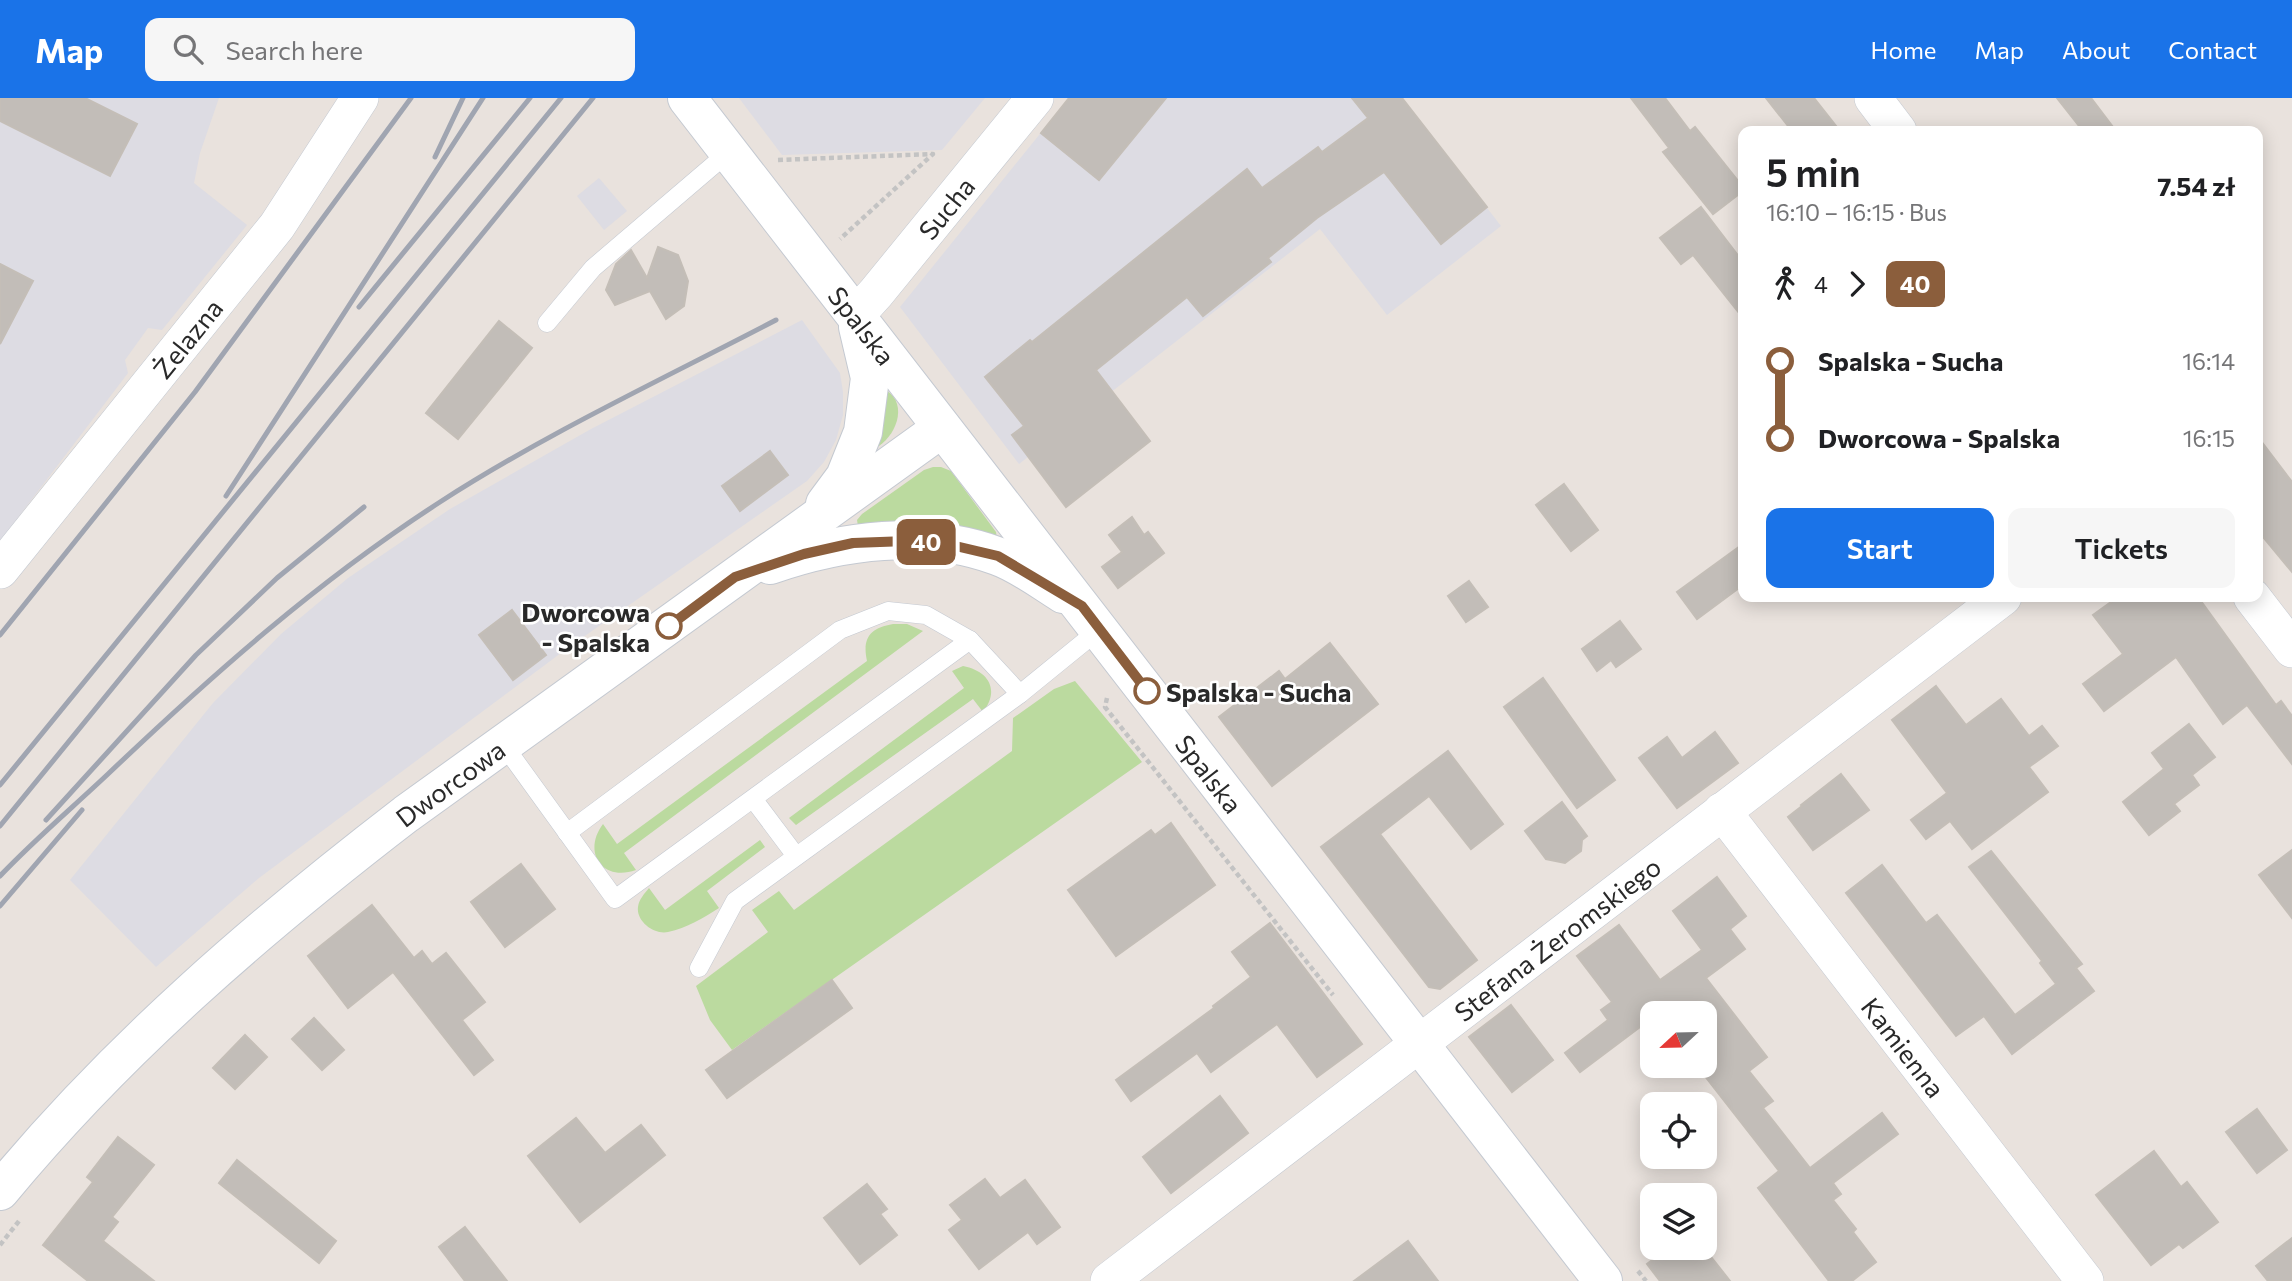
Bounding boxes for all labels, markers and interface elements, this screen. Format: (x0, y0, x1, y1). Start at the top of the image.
search box (145, 18, 635, 81)
text: Map (35, 29, 103, 70)
icon: search (169, 30, 207, 68)
text: Search here (225, 34, 363, 65)
text: Home (1871, 35, 1937, 64)
text: Map (1975, 35, 2024, 64)
text: About (2062, 35, 2130, 64)
text: Contact (2168, 35, 2257, 64)
text: 5 min (1766, 148, 1861, 195)
street label: Sucha (911, 170, 980, 245)
text: 7.54 zł (2157, 170, 2235, 201)
text: 16:10 – 16:15 · Bus (1766, 198, 1947, 226)
icon: walk (1766, 265, 1804, 303)
icon: forward (1838, 265, 1876, 303)
text: 40 (1900, 269, 1931, 298)
text: 4 (1814, 270, 1828, 298)
street label: Spalska (823, 280, 903, 370)
street label: Żelazna (146, 292, 228, 384)
text: Spalska - Sucha (1818, 345, 2003, 376)
text: 16:14 (2182, 347, 2235, 375)
text: Dworcowa - Spalska (1818, 422, 2060, 453)
text: 16:15 (2183, 424, 2235, 452)
button: Start (1766, 508, 1994, 588)
button: Tickets (2008, 508, 2235, 588)
line badge: 40 (894, 519, 958, 565)
text: 40 (911, 527, 941, 556)
place label: Dworcowa - Spalska (521, 596, 650, 657)
marker: Dworcowa - Spalska (656, 613, 682, 639)
place label: Spalska - Sucha (1166, 676, 1351, 707)
marker: Spalska - Sucha (1134, 678, 1160, 704)
street label: Spalska (1170, 728, 1250, 818)
street label: Dworcowa (389, 733, 510, 832)
street label: Stefana Żeromskiego (1448, 850, 1666, 1027)
street label: Kamienna (1856, 991, 1952, 1103)
north arrow (1640, 1001, 1717, 1078)
map controls (1640, 1001, 1717, 1260)
button: locate (1640, 1092, 1717, 1169)
button: layers (1640, 1183, 1717, 1260)

